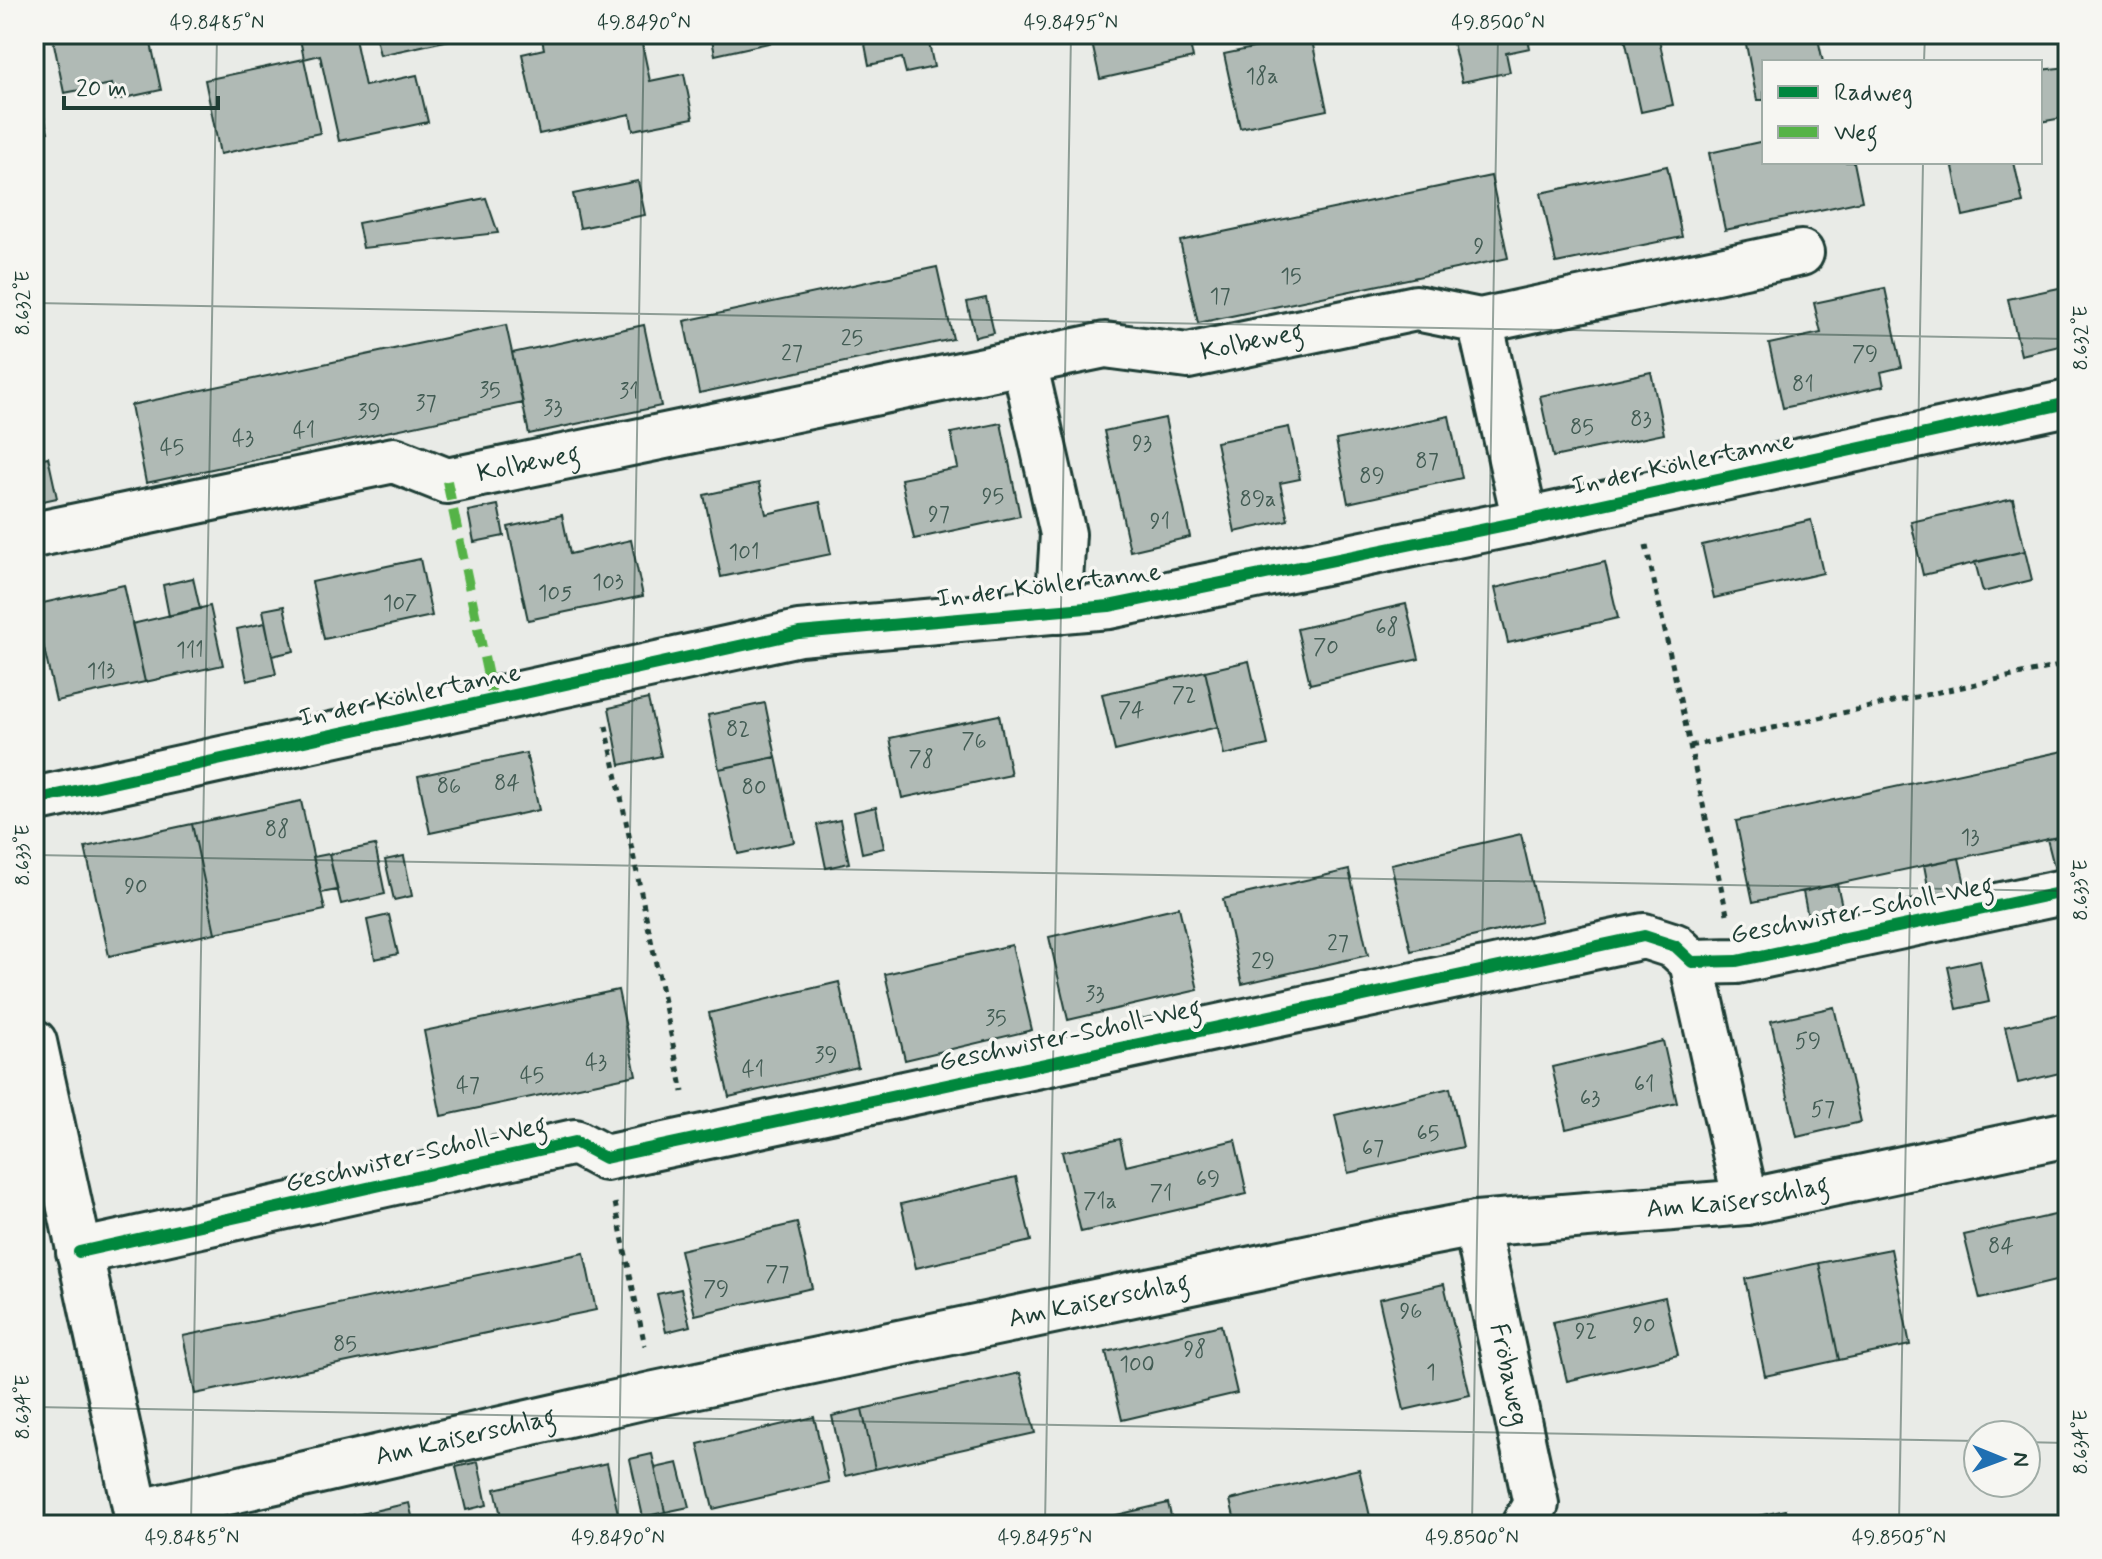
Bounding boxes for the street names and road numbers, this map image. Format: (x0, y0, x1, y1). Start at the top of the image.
street label: Kolbeweg (1198, 315, 1307, 370)
street label: In der Köhlertanne (1569, 424, 1797, 504)
street label: Kolbeweg (474, 437, 583, 491)
street label: In der Köhlertanne (935, 555, 1163, 617)
street label: In der Köhlertanne (296, 656, 524, 736)
street label: Geschwister-Scholl-Weg (1728, 869, 1997, 956)
street label: Geschwister-Scholl-Weg (936, 992, 1205, 1083)
street label: Geschwister-Scholl-Weg (282, 1108, 551, 1205)
street label: Am Kaiserschlag (1645, 1168, 1833, 1227)
street label: Am Kaiserschlag (1005, 1266, 1193, 1337)
street label: Fröbaweg (1481, 1320, 1536, 1429)
street label: Am Kaiserschlag (372, 1400, 560, 1475)

